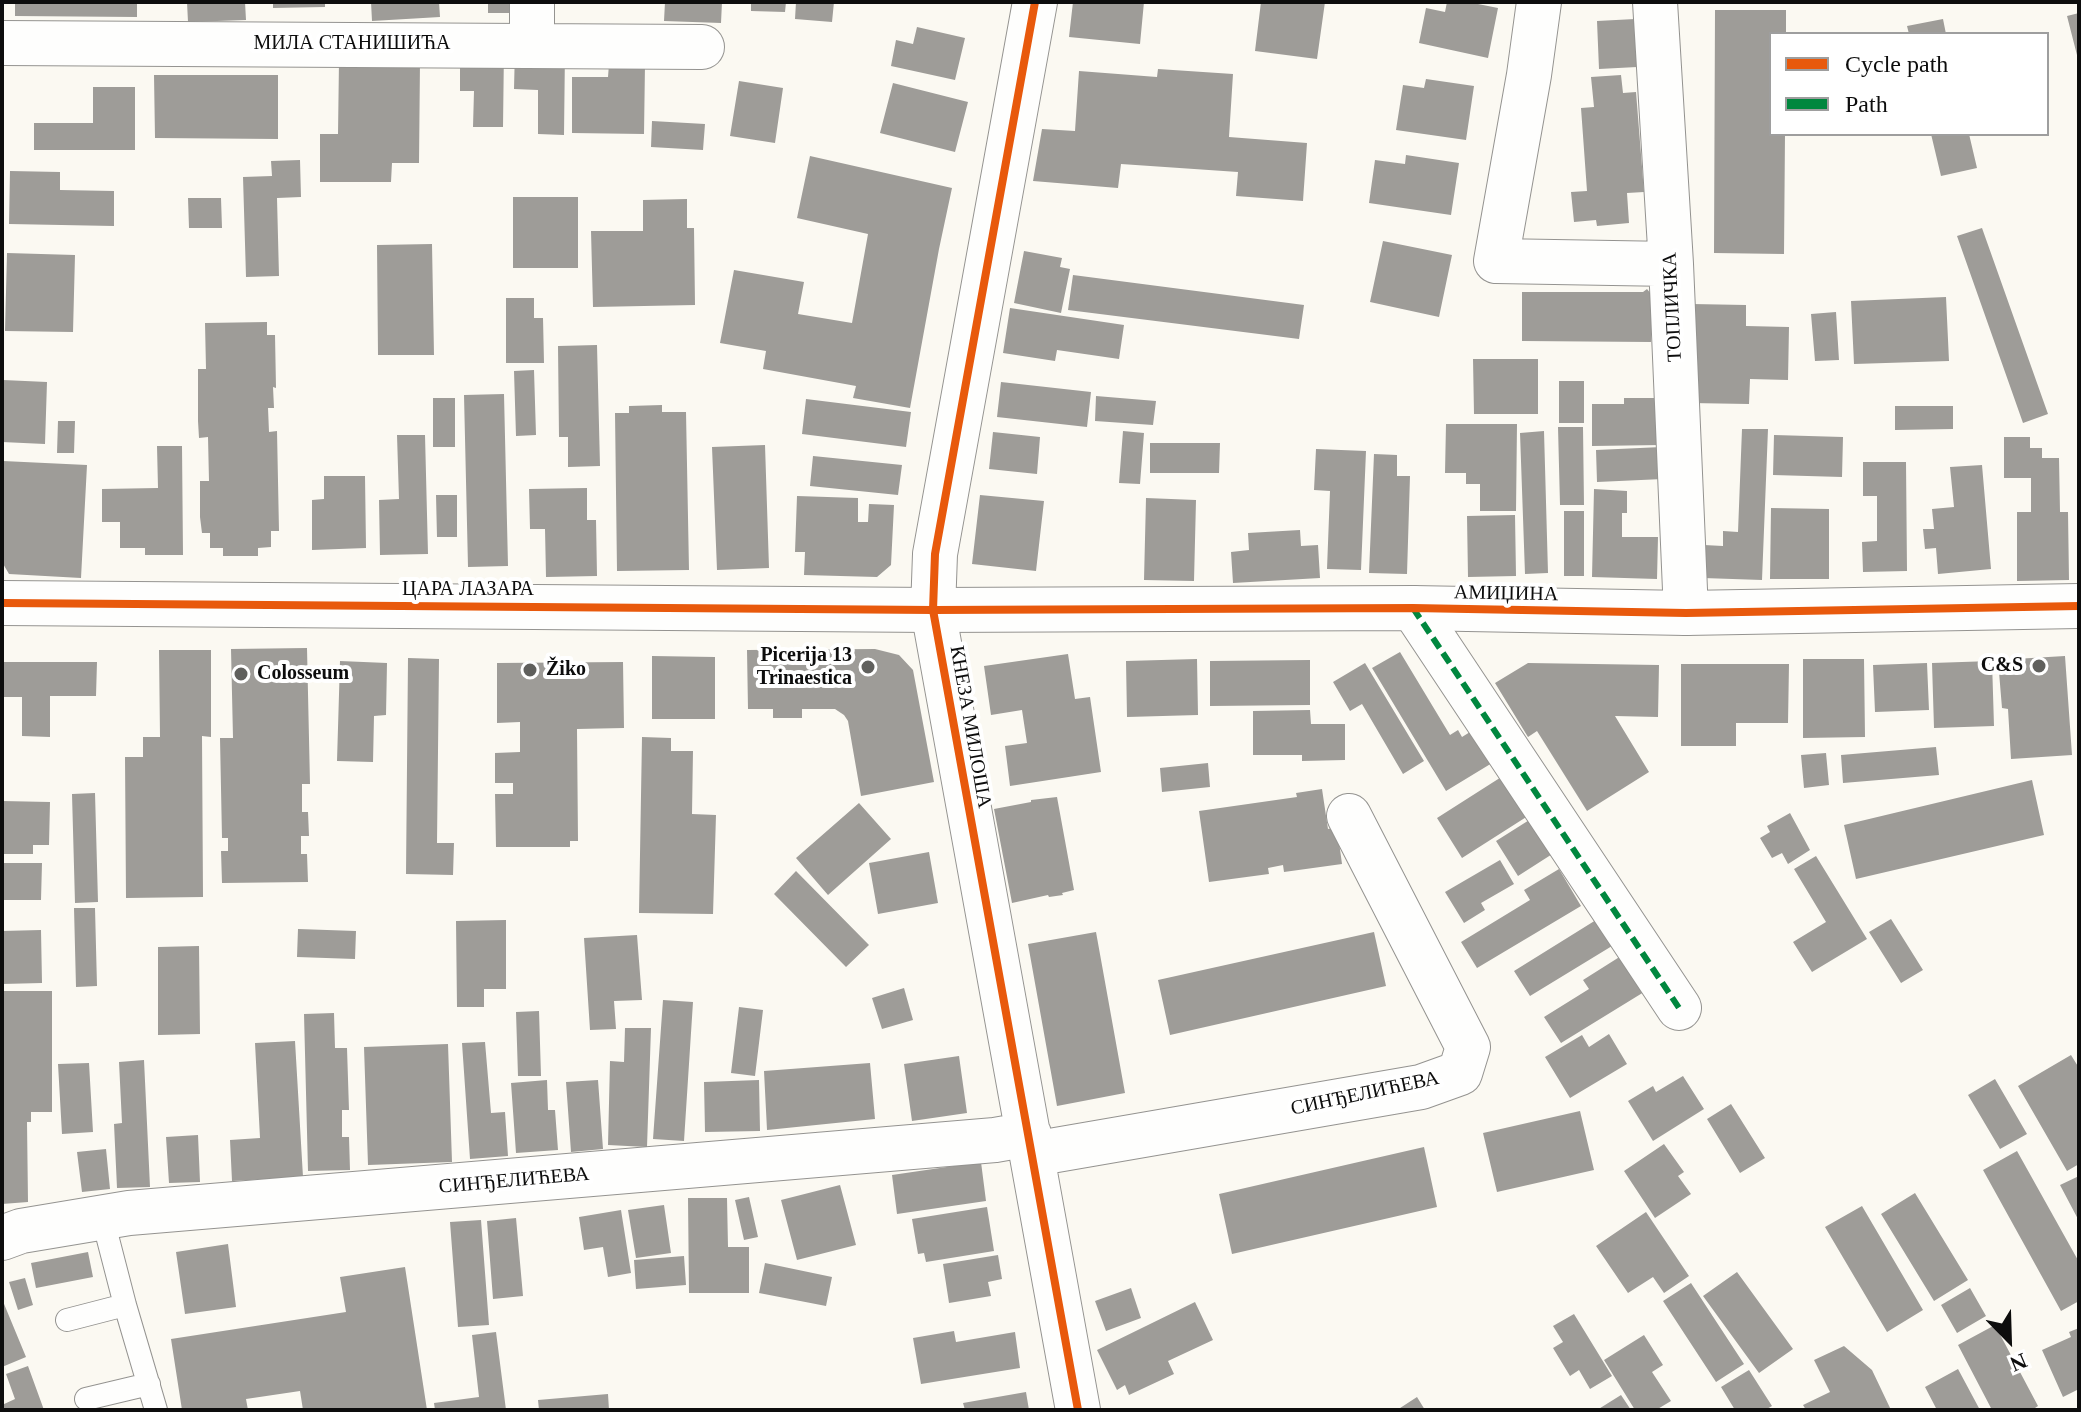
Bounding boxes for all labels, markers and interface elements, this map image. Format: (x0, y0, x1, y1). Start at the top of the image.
street label: МИЛА СТАНИШИЋА (253, 32, 451, 56)
legend (1769, 32, 2049, 136)
text: Cycle path (1845, 51, 1948, 77)
text: Path (1845, 91, 1888, 117)
street label: ТОПЛИЧКА (1658, 252, 1688, 362)
street label: ЦАРА ЛАЗАРА (402, 578, 534, 602)
street label: АМИЏИНА (1454, 581, 1558, 607)
place label: Picerija 13 Trinaestica (757, 644, 852, 691)
street label: КНЕЗА МИЛОША (944, 644, 996, 810)
place label: C&S (1981, 654, 2023, 678)
marker: C&S (2030, 657, 2048, 675)
place label: Žiko (546, 658, 586, 682)
marker: Picerija 13 Trinaestica (859, 658, 877, 676)
marker: Žiko (521, 661, 539, 679)
place label: Colosseum (257, 662, 349, 686)
marker: Colosseum (232, 665, 250, 683)
street label: СИНЂЕЛИЋЕВА (1289, 1067, 1441, 1121)
street label: СИНЂЕЛИЋЕВА (438, 1162, 590, 1200)
north arrow (1969, 1300, 2049, 1380)
text: N (2006, 1348, 2031, 1377)

